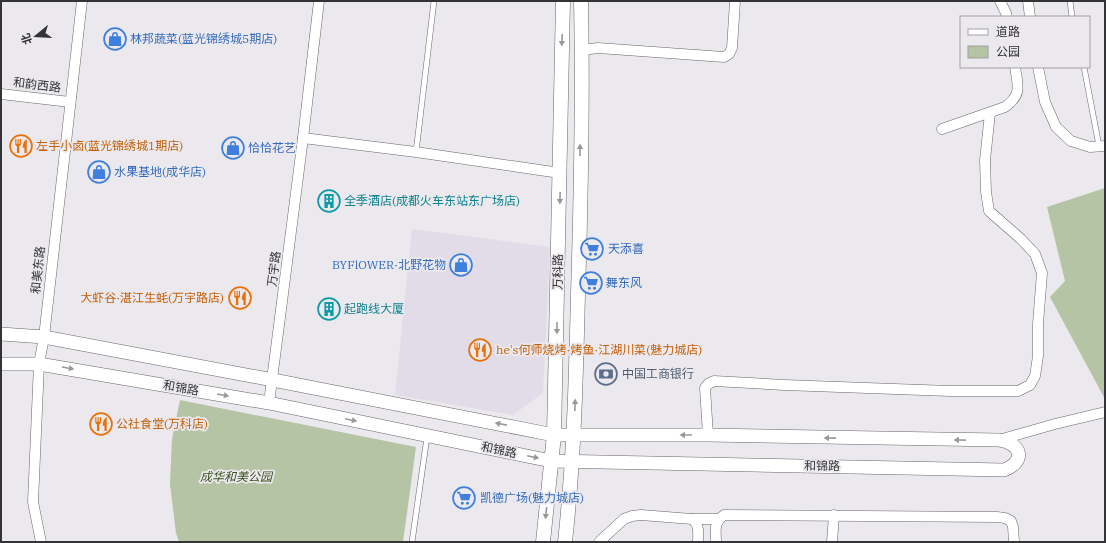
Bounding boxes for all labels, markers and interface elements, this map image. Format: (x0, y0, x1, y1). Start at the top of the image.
north arrow (16, 16, 56, 56)
legend (960, 16, 1090, 68)
text: 道路 (996, 24, 1020, 39)
shop icon: 林邦蔬菜(蓝光锦绣城5期店) (102, 26, 128, 52)
place label: 林邦蔬菜(蓝光锦绣城5期店) (130, 31, 277, 46)
text: 北 (18, 32, 35, 46)
one-way arrow (559, 34, 565, 47)
text: 公园 (996, 44, 1020, 59)
street label: 和韵西路 (12, 74, 62, 95)
restaurant icon: 左手小卤(蓝光锦绣城1期店) (8, 133, 34, 159)
shop icon: 恰恰花艺 (220, 135, 246, 161)
place label: 左手小卤(蓝光锦绣城1期店) (36, 138, 183, 153)
place label: 恰恰花艺 (248, 140, 296, 155)
one-way arrow (577, 144, 584, 156)
shop icon: 水果基地(成华店) (86, 159, 112, 185)
place label: 水果基地(成华店) (114, 164, 206, 179)
building icon: 全季酒店(成都火车东站东广场店) (316, 188, 342, 214)
one-way arrow (557, 192, 563, 205)
place label: 全季酒店(成都火车东站东广场店) (344, 193, 520, 208)
supermarket icon: 天添喜 (579, 236, 605, 262)
place label: 天添喜 (608, 241, 644, 256)
street label: 和美东路 (28, 245, 47, 295)
street label: 万宇路 (264, 250, 283, 288)
shop icon: BYFlOWER·北野花物 (448, 252, 474, 278)
street label: 万科路 (550, 254, 565, 290)
place label: BYFlOWER·北野花物 (332, 257, 446, 272)
supermarket icon: 舞东风 (578, 270, 604, 296)
place label: 舞东风 (606, 275, 642, 290)
restaurant icon: 大虾谷·湛江生蚝(万宇路店) (227, 285, 253, 311)
place label: 大虾谷·湛江生蚝(万宇路店) (80, 290, 224, 305)
building icon: 起跑线大厦 (316, 296, 342, 322)
place label: 起跑线大厦 (344, 301, 404, 316)
one-way arrow (554, 322, 560, 335)
restaurant icon: he's何师烧烤·烤鱼·江湖川菜(魅力城店) (467, 337, 493, 363)
place label: he's何师烧烤·烤鱼·江湖川菜(魅力城店) (496, 342, 702, 357)
bank icon: 中国工商银行 (593, 361, 619, 387)
one-way arrow (61, 366, 74, 372)
place label: 中国工商银行 (622, 366, 694, 381)
street label: 和锦路 (162, 377, 200, 398)
one-way arrow (217, 393, 229, 399)
one-way arrow (572, 398, 578, 411)
restaurant icon: 公社食堂(万科店) (88, 411, 114, 437)
place label: 公社食堂(万科店) (116, 416, 208, 431)
one-way arrow (345, 418, 357, 424)
one-way arrow (495, 421, 507, 427)
one-way arrow (679, 432, 692, 438)
one-way arrow (824, 434, 836, 441)
one-way arrow (954, 436, 966, 443)
street label: 和锦路 (480, 438, 518, 461)
one-way arrow (527, 455, 539, 461)
street label: 和锦路 (804, 458, 840, 473)
park label: 成华和美公园 (200, 469, 274, 484)
supermarket icon: 凯德广场(魅力城店) (451, 485, 477, 511)
place label: 凯德广场(魅力城店) (480, 490, 584, 505)
one-way arrow (542, 507, 549, 519)

